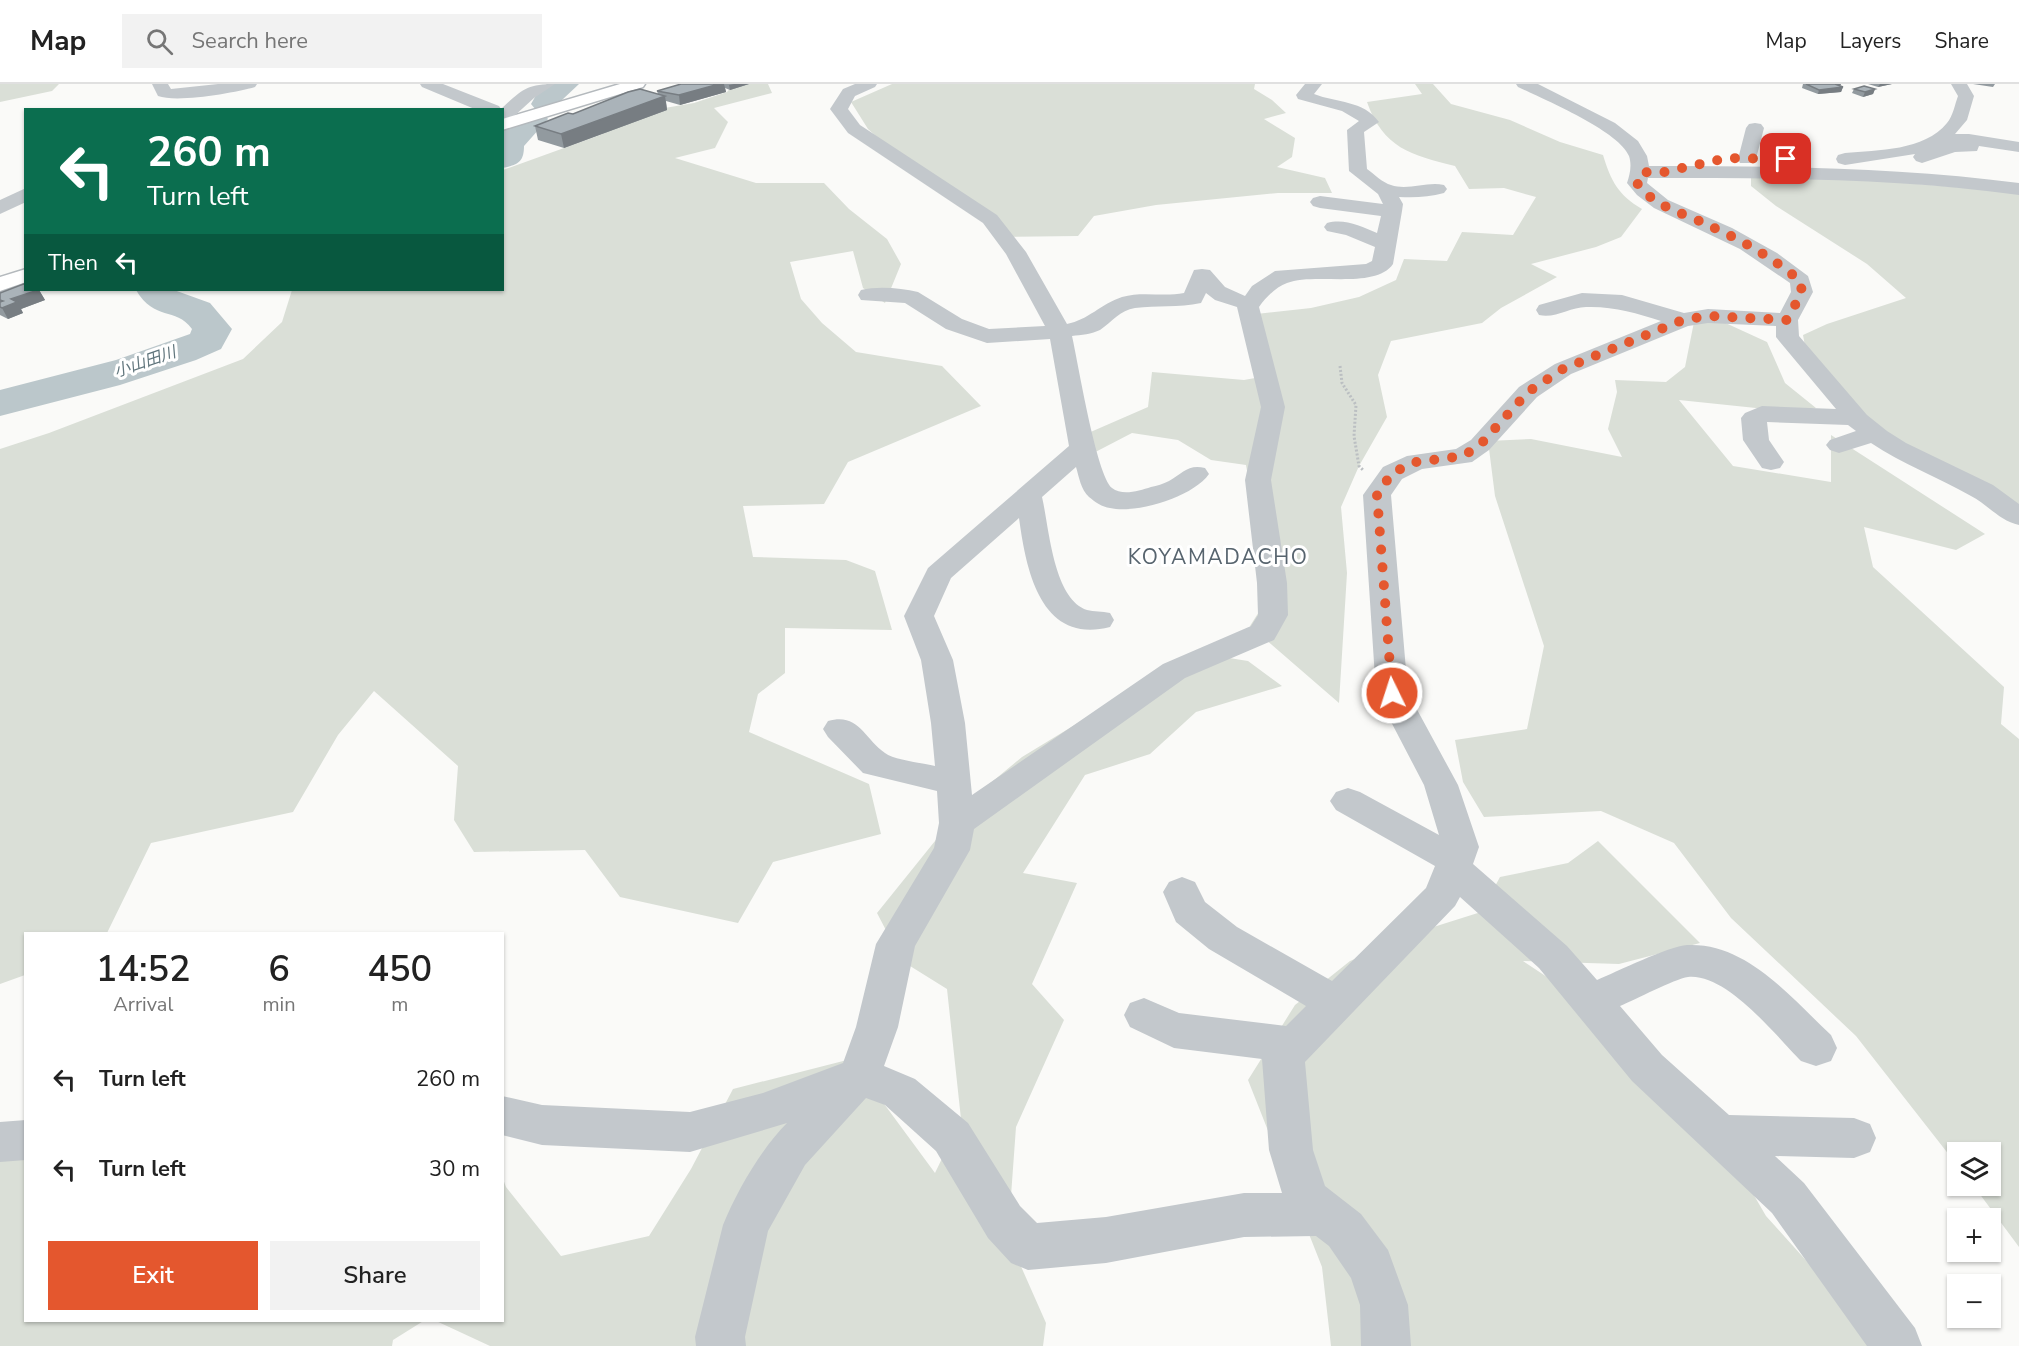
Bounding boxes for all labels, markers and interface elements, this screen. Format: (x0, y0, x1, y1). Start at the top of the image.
search box (122, 14, 542, 68)
text: Map (30, 22, 86, 60)
icon: search (143, 25, 176, 58)
text: Search here (191, 26, 308, 56)
text: Map (1765, 27, 1807, 55)
text: Layers (1840, 27, 1901, 55)
text: Share (1934, 27, 1989, 55)
text: 260 m (147, 124, 271, 181)
icon: left (48, 132, 126, 210)
pin (1760, 133, 1811, 184)
icon: arrive (1769, 142, 1802, 175)
text: Turn left (147, 178, 248, 215)
icon: left (110, 246, 143, 279)
text: Then (48, 248, 98, 278)
water label: 小山田川 (111, 341, 181, 383)
district label: KOYAMADACHO (1128, 543, 1308, 571)
position arrow (1360, 661, 1424, 725)
text: 14:52 (96, 945, 191, 994)
text: 6 (268, 945, 290, 994)
text: 450 (367, 945, 432, 994)
text: Arrival (113, 991, 173, 1018)
text: min (263, 991, 296, 1018)
text: m (391, 991, 408, 1018)
icon: left (48, 1063, 81, 1096)
text: Turn left (99, 1064, 186, 1094)
text: 260 m (416, 1064, 480, 1094)
map controls (1947, 1142, 2001, 1328)
button: layers (1947, 1142, 2001, 1196)
icon: left (48, 1153, 81, 1186)
text: Turn left (99, 1154, 186, 1184)
text: 30 m (429, 1154, 480, 1184)
button: + (1947, 1208, 2001, 1262)
button: Exit (48, 1241, 258, 1310)
button: Share (270, 1241, 480, 1310)
button: − (1947, 1274, 2001, 1328)

